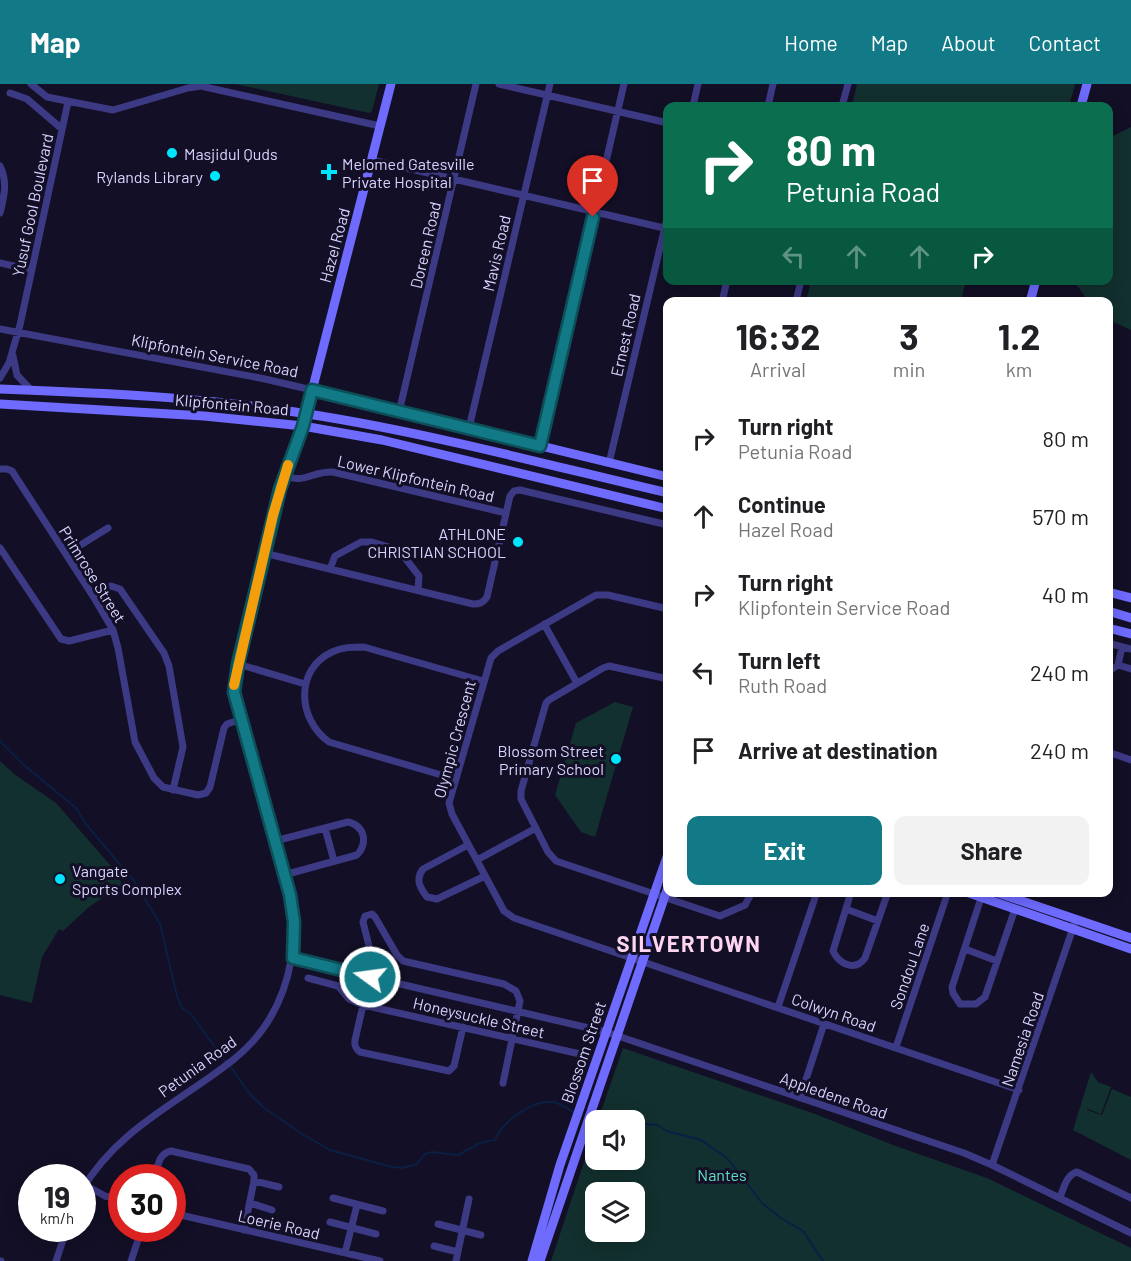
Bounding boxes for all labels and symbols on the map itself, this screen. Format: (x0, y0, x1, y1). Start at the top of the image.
street label: Yusuf Gool Boulevard (8, 132, 56, 278)
place label: Masjidul Quds (184, 144, 278, 163)
marker: Masjidul Quds (165, 146, 179, 160)
place label: Melomed Gatesville Private Hospital (342, 154, 475, 191)
pin (567, 155, 618, 217)
marker: Melomed Gatesville Private Hospital (320, 163, 338, 181)
place label: Rylands Library (96, 167, 204, 186)
marker: Rylands Library (208, 169, 222, 183)
street label: Doreen Road (406, 200, 444, 290)
street label: Hazel Road (315, 206, 353, 284)
street label: Mavis Road (478, 213, 514, 293)
street label: Ernest Road (606, 292, 644, 378)
street label: Klipfontein Service Road (130, 329, 300, 381)
street label: Klipfontein Road (174, 390, 290, 418)
street label: Lower Klipfontein Road (336, 451, 496, 505)
street label: Primrose Street (56, 522, 130, 626)
place label: ATHLONE CHRISTIAN SCHOOL (367, 524, 506, 561)
marker: ATHLONE CHRISTIAN SCHOOL (511, 535, 525, 549)
street label: Olympic Crescent (429, 678, 479, 800)
place label: Blossom Street Primary School (498, 741, 604, 778)
marker: Blossom Street Primary School (609, 752, 623, 766)
place label: Vangate Sports Complex (72, 861, 182, 898)
marker: Vangate Sports Complex (53, 872, 67, 886)
street label: Sondou Lane (885, 920, 933, 1012)
district label: SILVERTOWN (617, 930, 761, 956)
position arrow (338, 945, 402, 1009)
street label: Colwyn Road (789, 989, 879, 1035)
street label: Namesia Road (997, 989, 1047, 1089)
street label: Honeysuckle Street (411, 993, 547, 1041)
street label: Blossom Street (557, 999, 609, 1105)
street label: Petunia Road (154, 1031, 240, 1101)
street label: Appledene Road (778, 1068, 890, 1122)
speed limit sign: 30 (108, 1164, 186, 1242)
park label: Nantes (697, 1165, 747, 1184)
street label: Loerie Road (236, 1205, 322, 1243)

